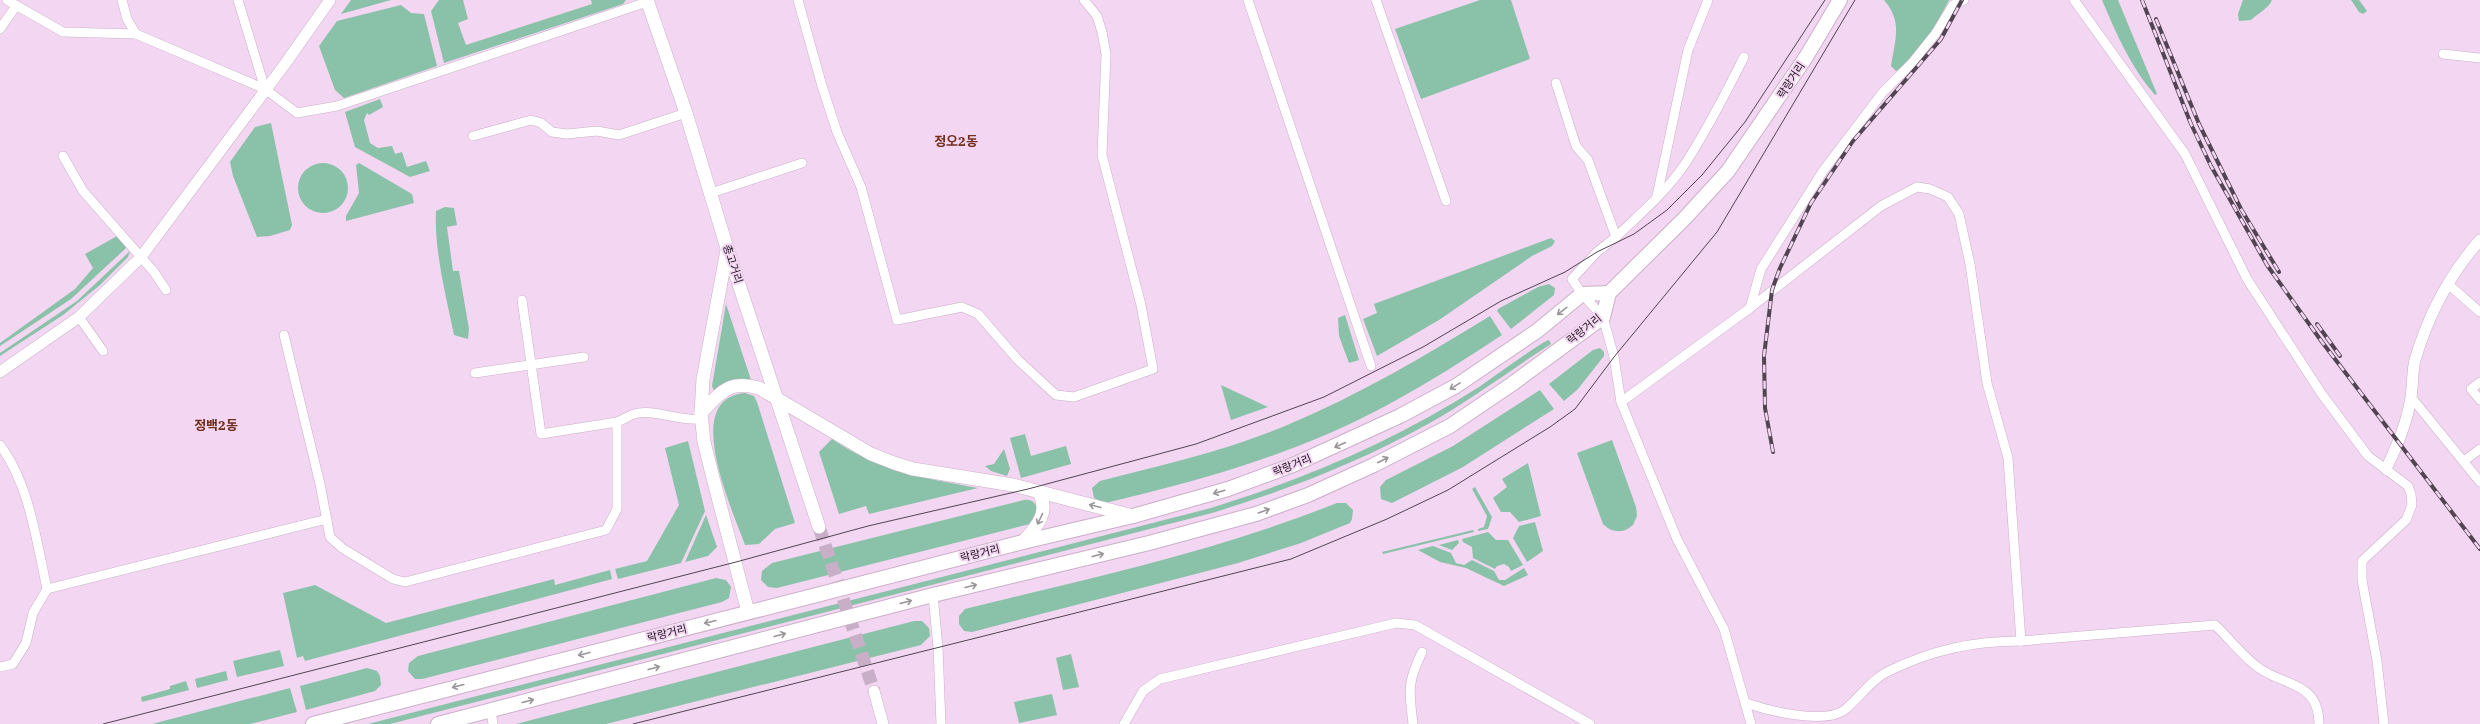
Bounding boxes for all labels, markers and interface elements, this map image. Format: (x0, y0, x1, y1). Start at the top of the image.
street label: 락랑거리 (1774, 59, 1808, 101)
district label: 정오2동 (934, 133, 978, 150)
street label: 총고거리 (720, 243, 746, 285)
one-way arrow (1556, 307, 1567, 315)
street label: 락랑거리 (1564, 311, 1604, 347)
one-way arrow (1449, 382, 1461, 390)
district label: 정백2동 (194, 417, 238, 434)
one-way arrow (1334, 442, 1346, 449)
street label: 락랑거리 (1271, 451, 1313, 479)
one-way arrow (1377, 456, 1389, 463)
one-way arrow (1212, 489, 1225, 496)
one-way arrow (1089, 502, 1102, 510)
one-way arrow (1257, 507, 1270, 514)
one-way arrow (1036, 513, 1043, 525)
street label: 락랑거리 (959, 541, 1001, 565)
one-way arrow (1091, 551, 1104, 559)
one-way arrow (964, 581, 977, 589)
one-way arrow (899, 598, 912, 605)
one-way arrow (704, 619, 717, 626)
street label: 락랑거리 (646, 621, 688, 645)
one-way arrow (773, 631, 786, 638)
one-way arrow (578, 651, 591, 658)
one-way arrow (647, 664, 660, 671)
one-way arrow (452, 683, 465, 691)
one-way arrow (522, 697, 535, 704)

